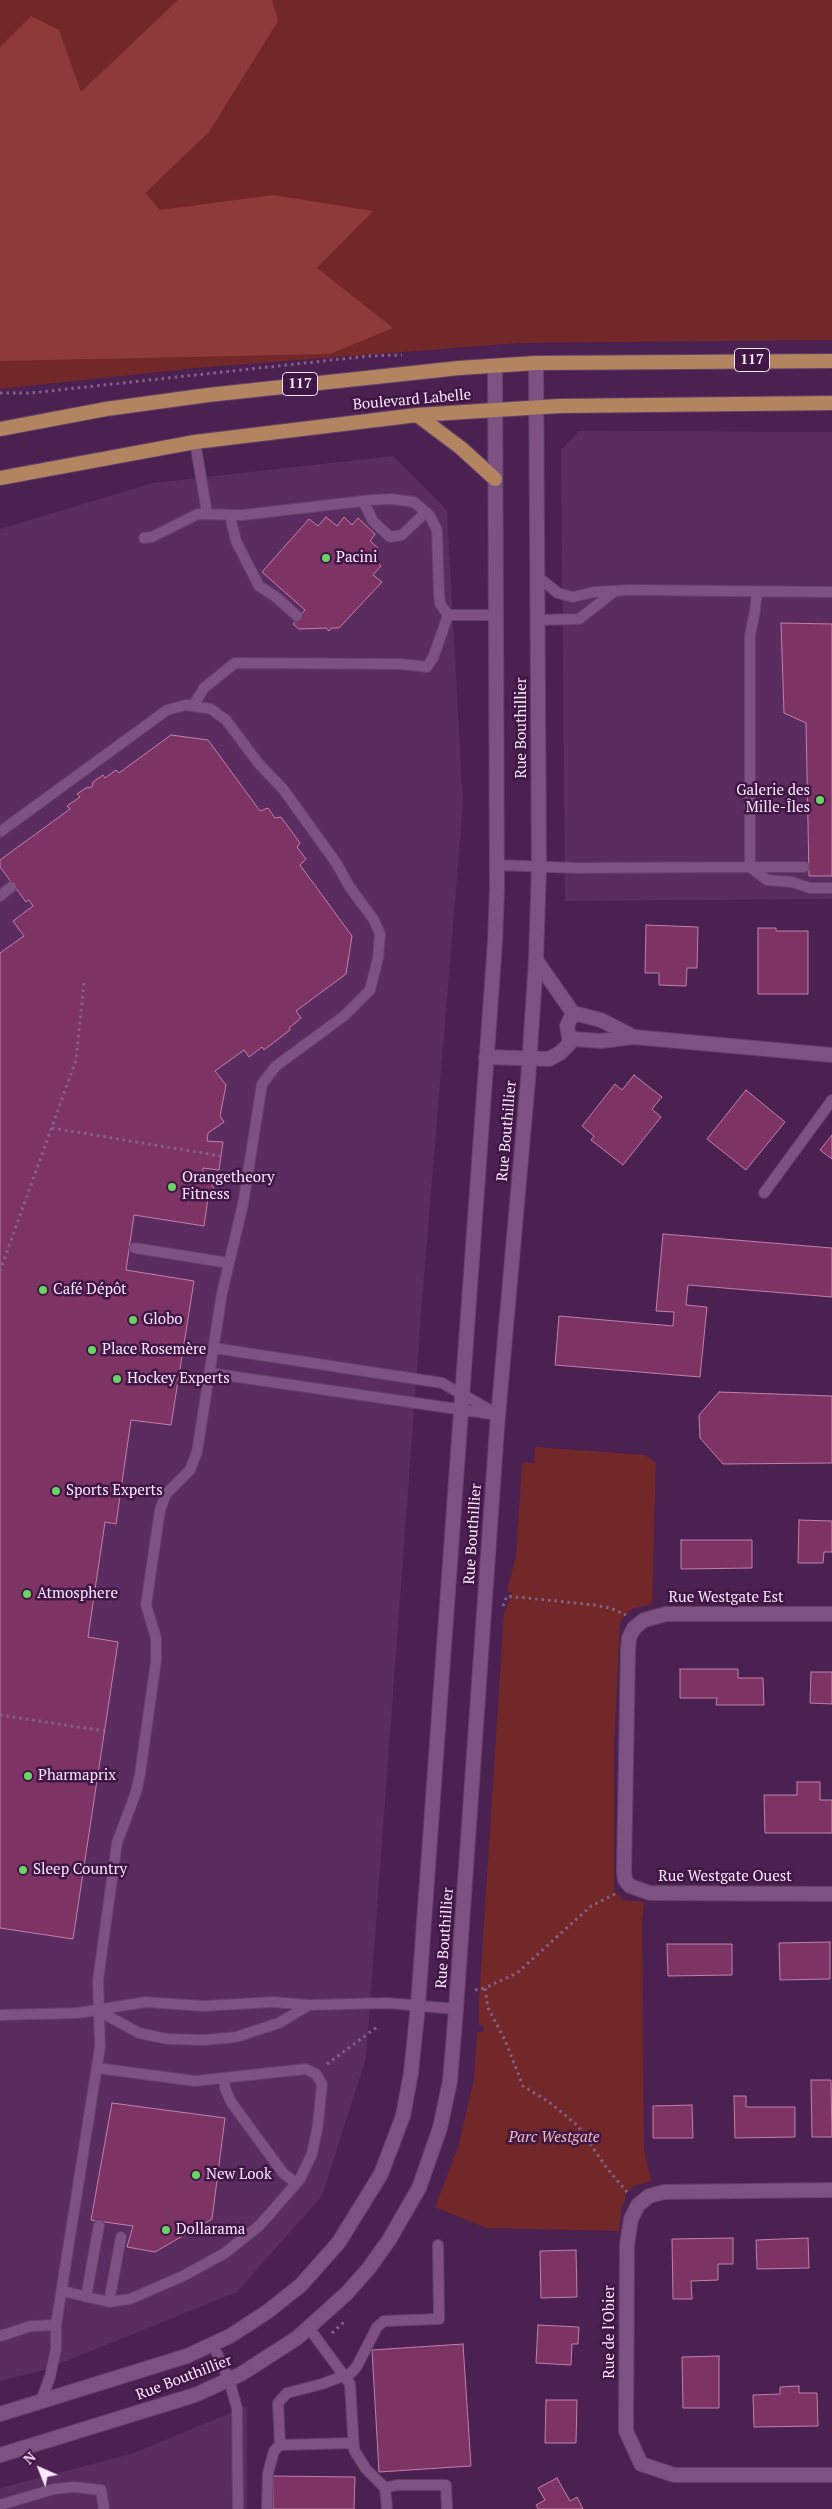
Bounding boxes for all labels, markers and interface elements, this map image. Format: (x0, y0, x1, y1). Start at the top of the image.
road number: 117 (734, 348, 770, 372)
road number: 117 (282, 372, 318, 396)
street label: Boulevard Labelle (352, 386, 472, 414)
place label: Pacini (336, 549, 377, 567)
marker: Pacini (320, 552, 332, 564)
street label: Rue Bouthillier (513, 677, 531, 779)
place label: Galerie des Mille-Îles (736, 782, 810, 817)
marker: Galerie des Mille-Îles (814, 794, 826, 806)
street label: Rue Bouthillier (494, 1080, 520, 1182)
place label: Orangetheory Fitness (182, 1169, 275, 1204)
marker: Orangetheory Fitness (166, 1181, 178, 1193)
place label: Café Dépôt (53, 1281, 127, 1299)
marker: Café Dépôt (37, 1284, 49, 1296)
place label: Globo (143, 1311, 183, 1329)
marker: Globo (127, 1314, 139, 1326)
place label: Place Rosemère (102, 1341, 206, 1359)
marker: Place Rosemère (86, 1344, 98, 1356)
place label: Hockey Experts (127, 1370, 230, 1388)
marker: Hockey Experts (111, 1373, 123, 1385)
place label: Sports Experts (66, 1482, 163, 1500)
street label: Rue Bouthillier (460, 1483, 486, 1585)
marker: Sports Experts (50, 1485, 62, 1497)
place label: Atmosphere (37, 1585, 118, 1603)
marker: Atmosphere (21, 1588, 33, 1600)
street label: Rue Westgate Est (668, 1589, 784, 1607)
place label: Pharmaprix (38, 1767, 116, 1785)
marker: Pharmaprix (22, 1770, 34, 1782)
place label: Sleep Country (33, 1861, 127, 1879)
marker: Sleep Country (17, 1864, 29, 1876)
street label: Rue Westgate Ouest (658, 1868, 792, 1886)
street label: Rue Bouthillier (432, 1887, 458, 1989)
park label: Parc Westgate (508, 2129, 600, 2147)
place label: New Look (206, 2166, 272, 2184)
marker: New Look (190, 2169, 202, 2181)
place label: Dollarama (176, 2221, 245, 2239)
marker: Dollarama (160, 2224, 172, 2236)
street label: Rue de l'Obier (601, 2285, 619, 2379)
street label: Rue Bouthillier (134, 2351, 234, 2405)
north arrow (15, 2444, 65, 2494)
text: N (19, 2447, 40, 2468)

